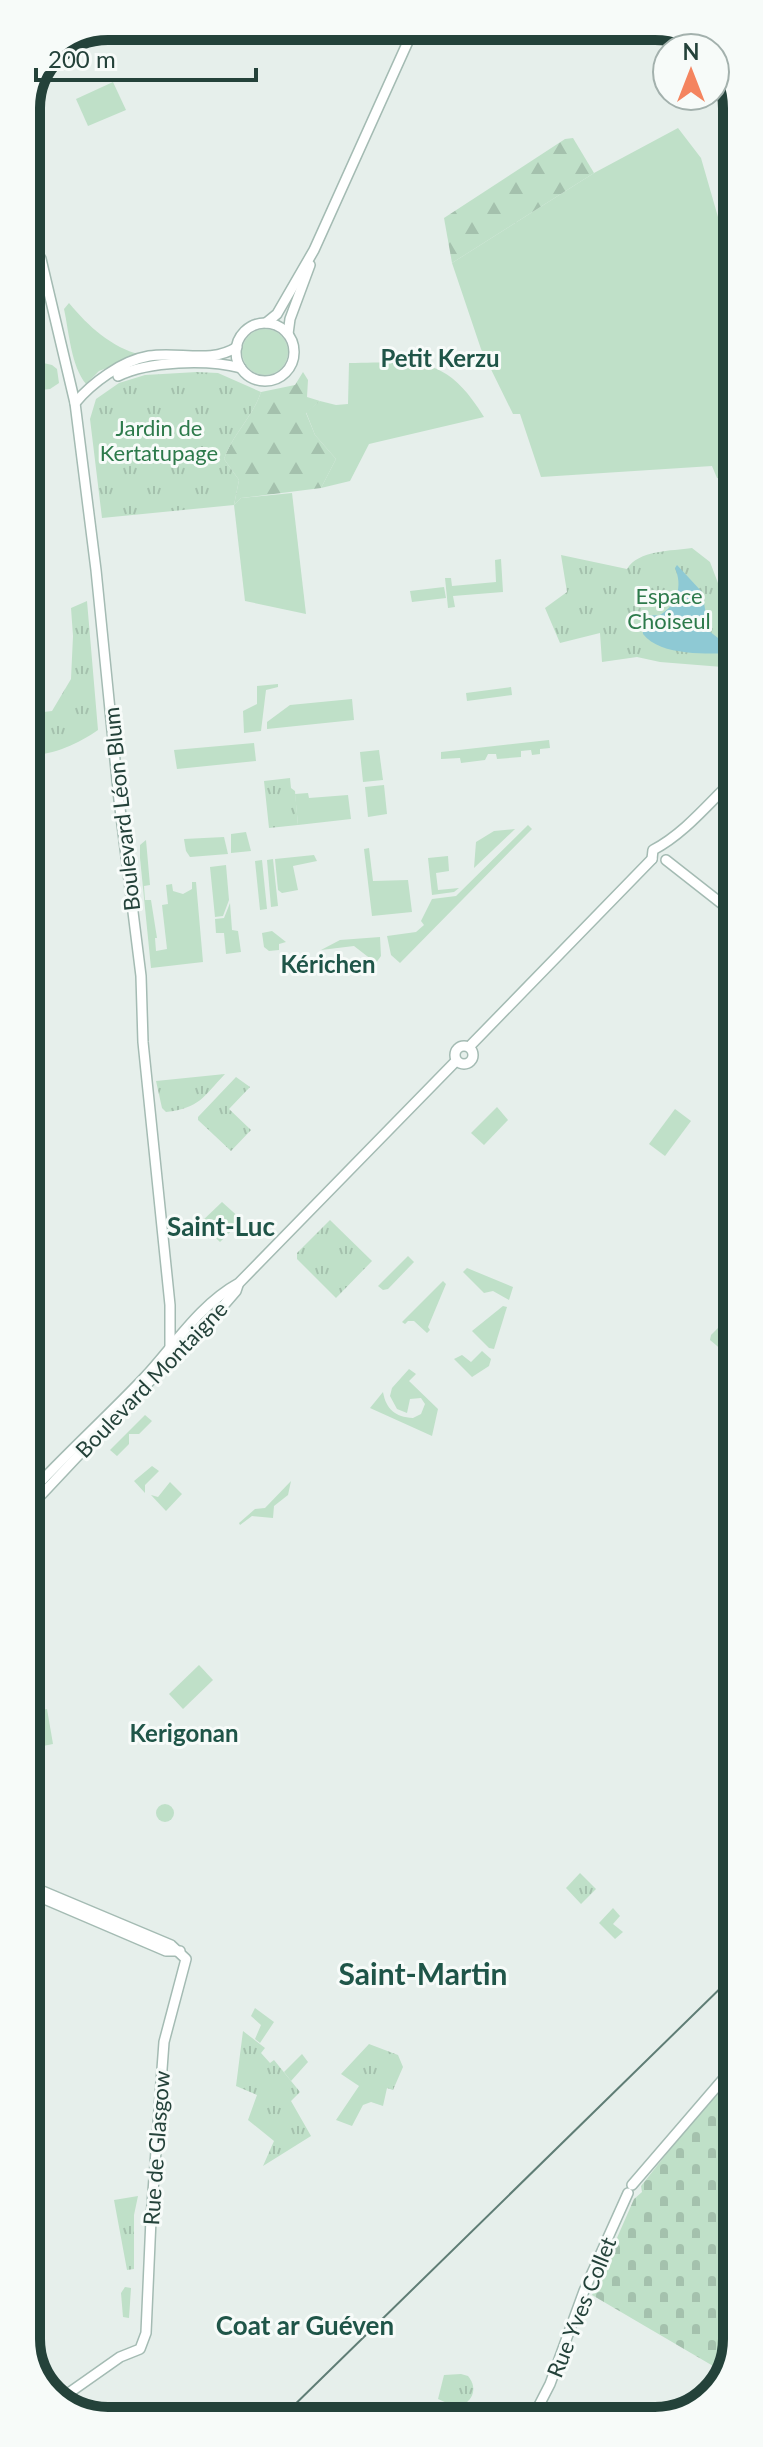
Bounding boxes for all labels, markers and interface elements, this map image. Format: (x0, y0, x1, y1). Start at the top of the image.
scale bar (36, 32, 256, 82)
north arrow (651, 32, 731, 112)
text: N (683, 38, 699, 65)
text: 200 m (48, 44, 116, 73)
district label: Petit Kerzu (380, 343, 500, 372)
park label: Jardin de Kertatupage (100, 414, 218, 466)
park label: Espace Choiseul (627, 582, 711, 634)
street label: Boulevard Léon Blum (97, 706, 145, 912)
district label: Kérichen (281, 949, 375, 978)
district label: Saint-Luc (167, 1210, 275, 1242)
street label: Boulevard Montaigne (69, 1295, 233, 1463)
district label: Kerigonan (130, 1718, 238, 1747)
district label: Saint-Martin (339, 1955, 507, 1991)
street label: Rue de Glasgow (137, 2070, 175, 2226)
street label: Rue Yves Collet (541, 2233, 621, 2381)
district label: Coat ar Guéven (216, 2309, 394, 2341)

